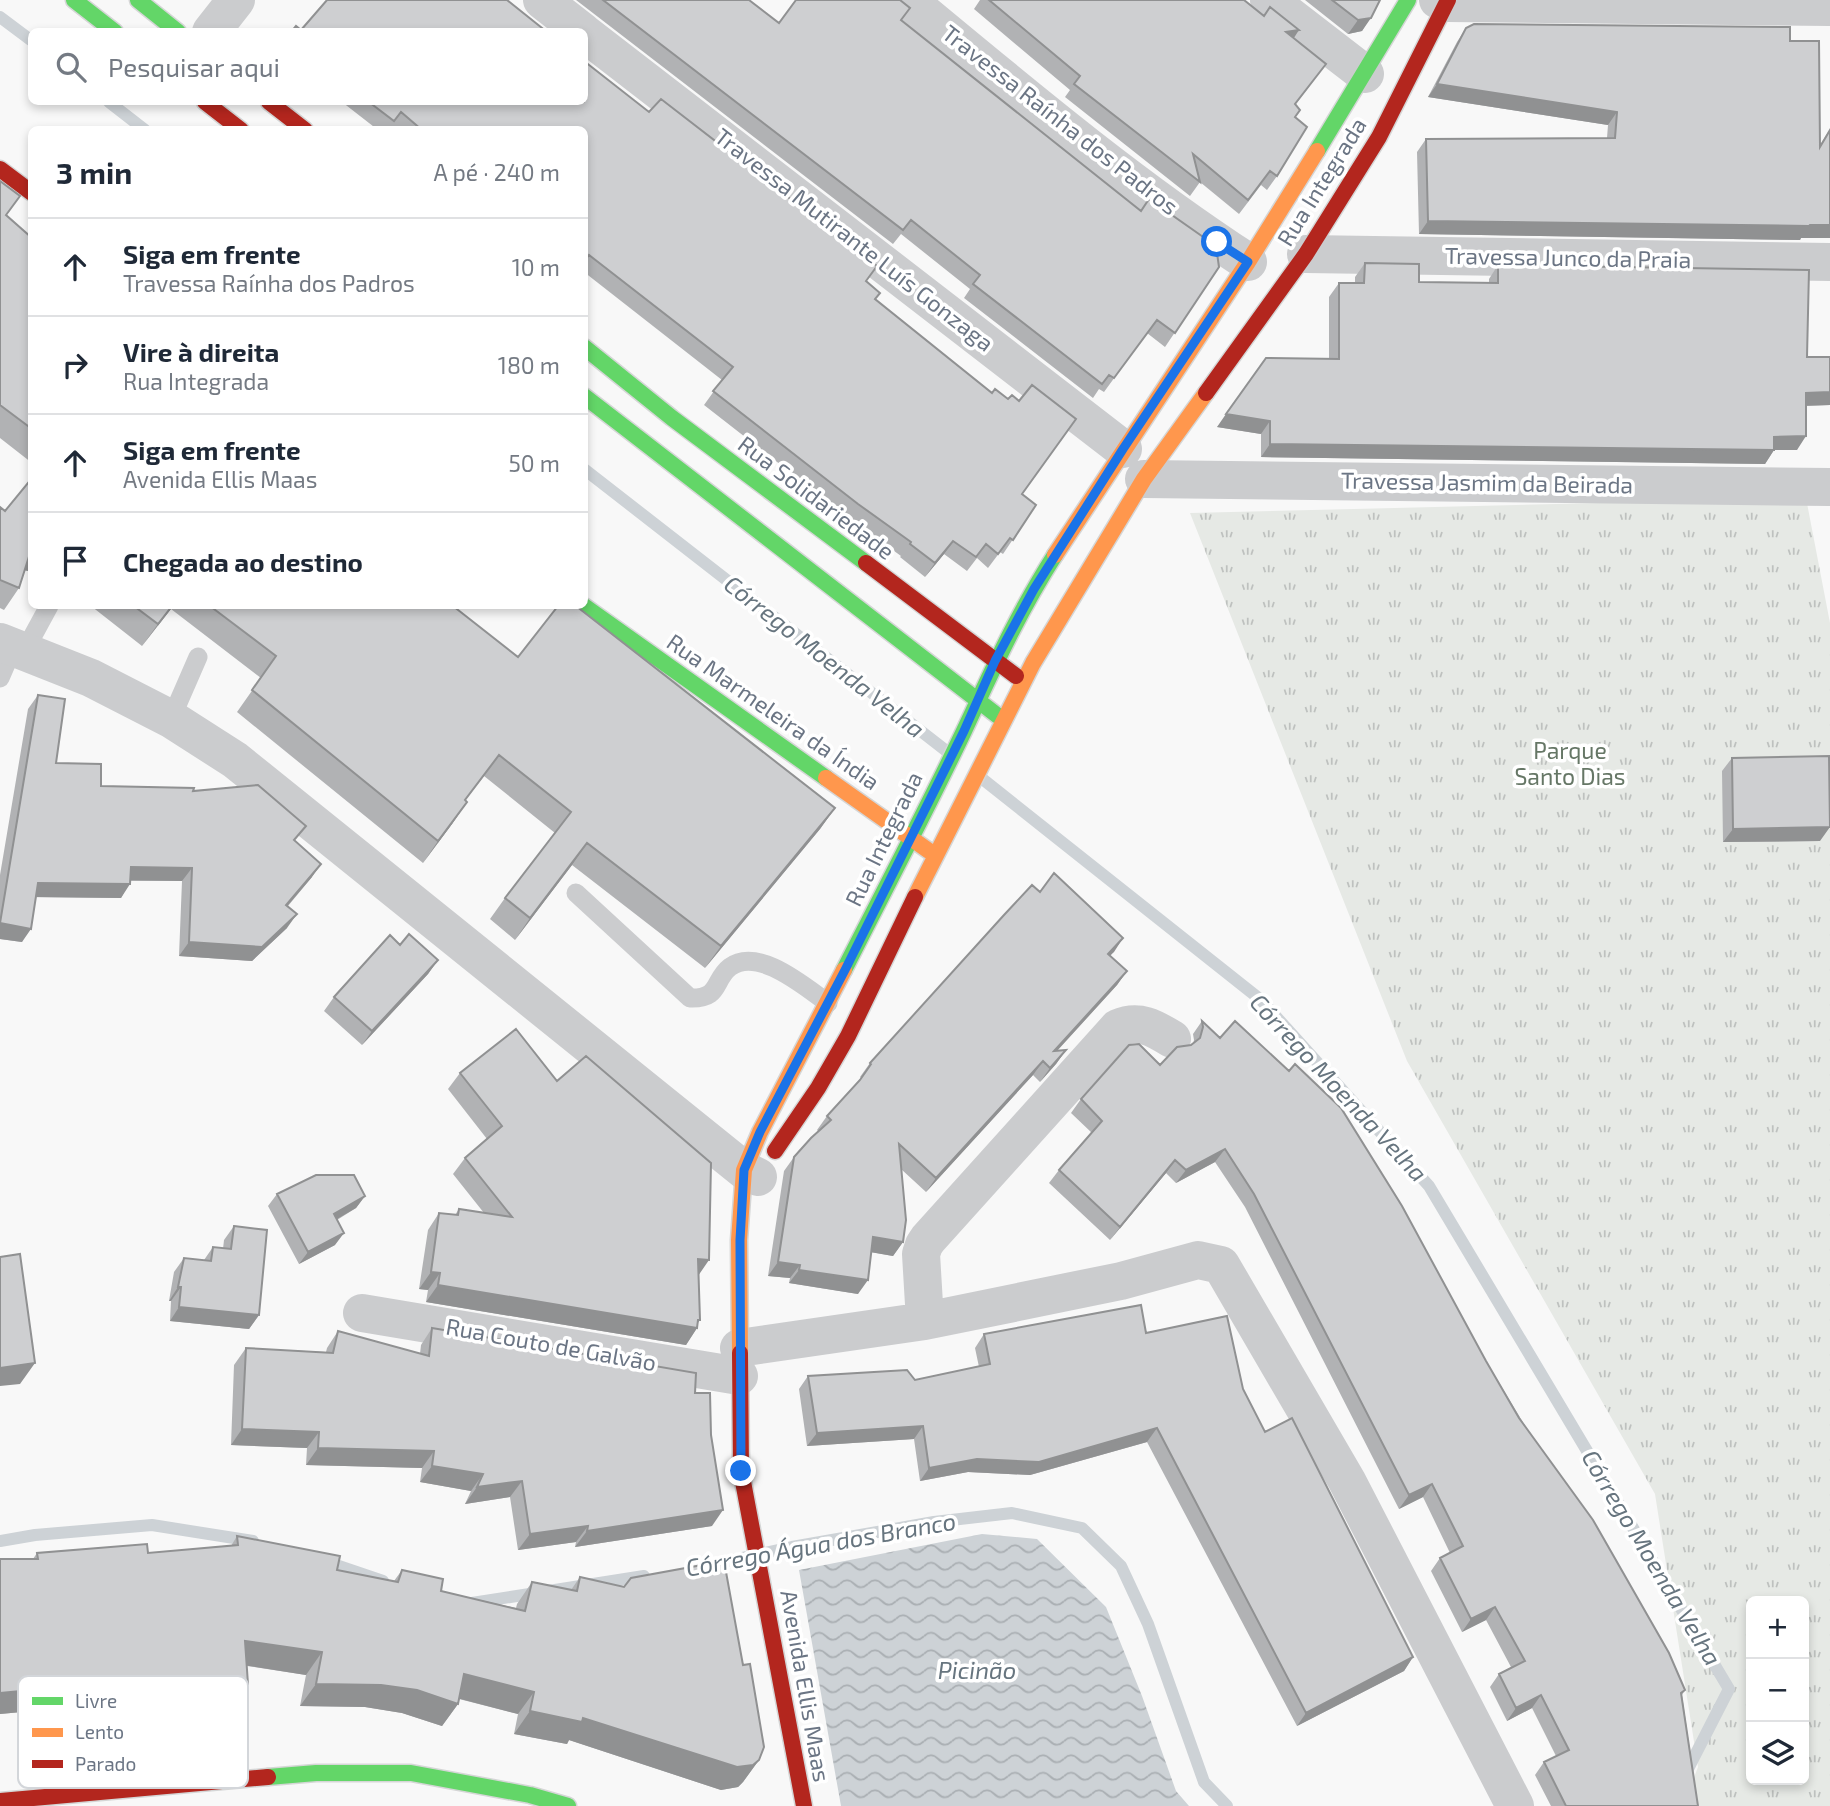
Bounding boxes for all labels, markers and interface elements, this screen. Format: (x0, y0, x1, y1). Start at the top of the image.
street label: Travessa Raínha dos Padros (937, 18, 1184, 220)
search box (28, 28, 588, 105)
icon: search (52, 48, 90, 86)
text: Pesquisar aqui (108, 51, 280, 82)
street label: Rua Integrada (1271, 112, 1372, 251)
street label: Travessa Mutirante Luís Gonzaga (710, 122, 1000, 357)
text: 3 min (56, 154, 132, 190)
text: A pé · 240 m (434, 158, 560, 186)
route start (1201, 226, 1232, 257)
text: Siga em frente (123, 238, 301, 269)
street label: Travessa Junco da Praia (1445, 241, 1691, 273)
icon: ahead (56, 248, 94, 286)
text: 10 m (512, 253, 560, 281)
text: Travessa Raínha dos Padros (123, 269, 415, 297)
text: Vire à direita (123, 336, 279, 367)
icon: right (56, 346, 94, 384)
text: 180 m (498, 351, 560, 379)
text: Rua Integrada (123, 367, 269, 395)
street label: Rua Solidariedade (733, 429, 900, 565)
text: Siga em frente (123, 434, 301, 465)
icon: ahead (56, 444, 94, 482)
text: 50 m (509, 449, 560, 477)
text: Avenida Ellis Maas (123, 465, 317, 493)
street label: Travessa Jasmim da Beirada (1341, 465, 1633, 499)
icon: arrive (56, 542, 94, 580)
text: Chegada ao destino (123, 546, 363, 577)
water label: Córrego Moenda Velha (719, 569, 931, 743)
street label: Rua Marmeleira da Índia (662, 627, 885, 795)
park label: Parque Santo Dias (1514, 736, 1626, 790)
street label: Rua Integrada (838, 767, 928, 910)
water label: Córrego Moenda Velha (1245, 987, 1434, 1187)
street label: Rua Couto de Galvão (444, 1312, 659, 1376)
water label: Córrego Moenda Velha (1576, 1444, 1728, 1670)
route end (725, 1455, 756, 1486)
water label: Córrego Água dos Branco (683, 1505, 958, 1582)
street label: Avenida Ellis Maas (775, 1588, 837, 1784)
map controls (1746, 1596, 1809, 1785)
button: + (1746, 1596, 1809, 1659)
water label: Picinão (938, 1655, 1016, 1684)
button: − (1746, 1659, 1809, 1722)
legend (18, 1676, 248, 1788)
text: Livre (75, 1689, 117, 1712)
text: Lento (75, 1720, 124, 1743)
button: layers (1746, 1722, 1809, 1785)
text: Parado (75, 1752, 136, 1775)

